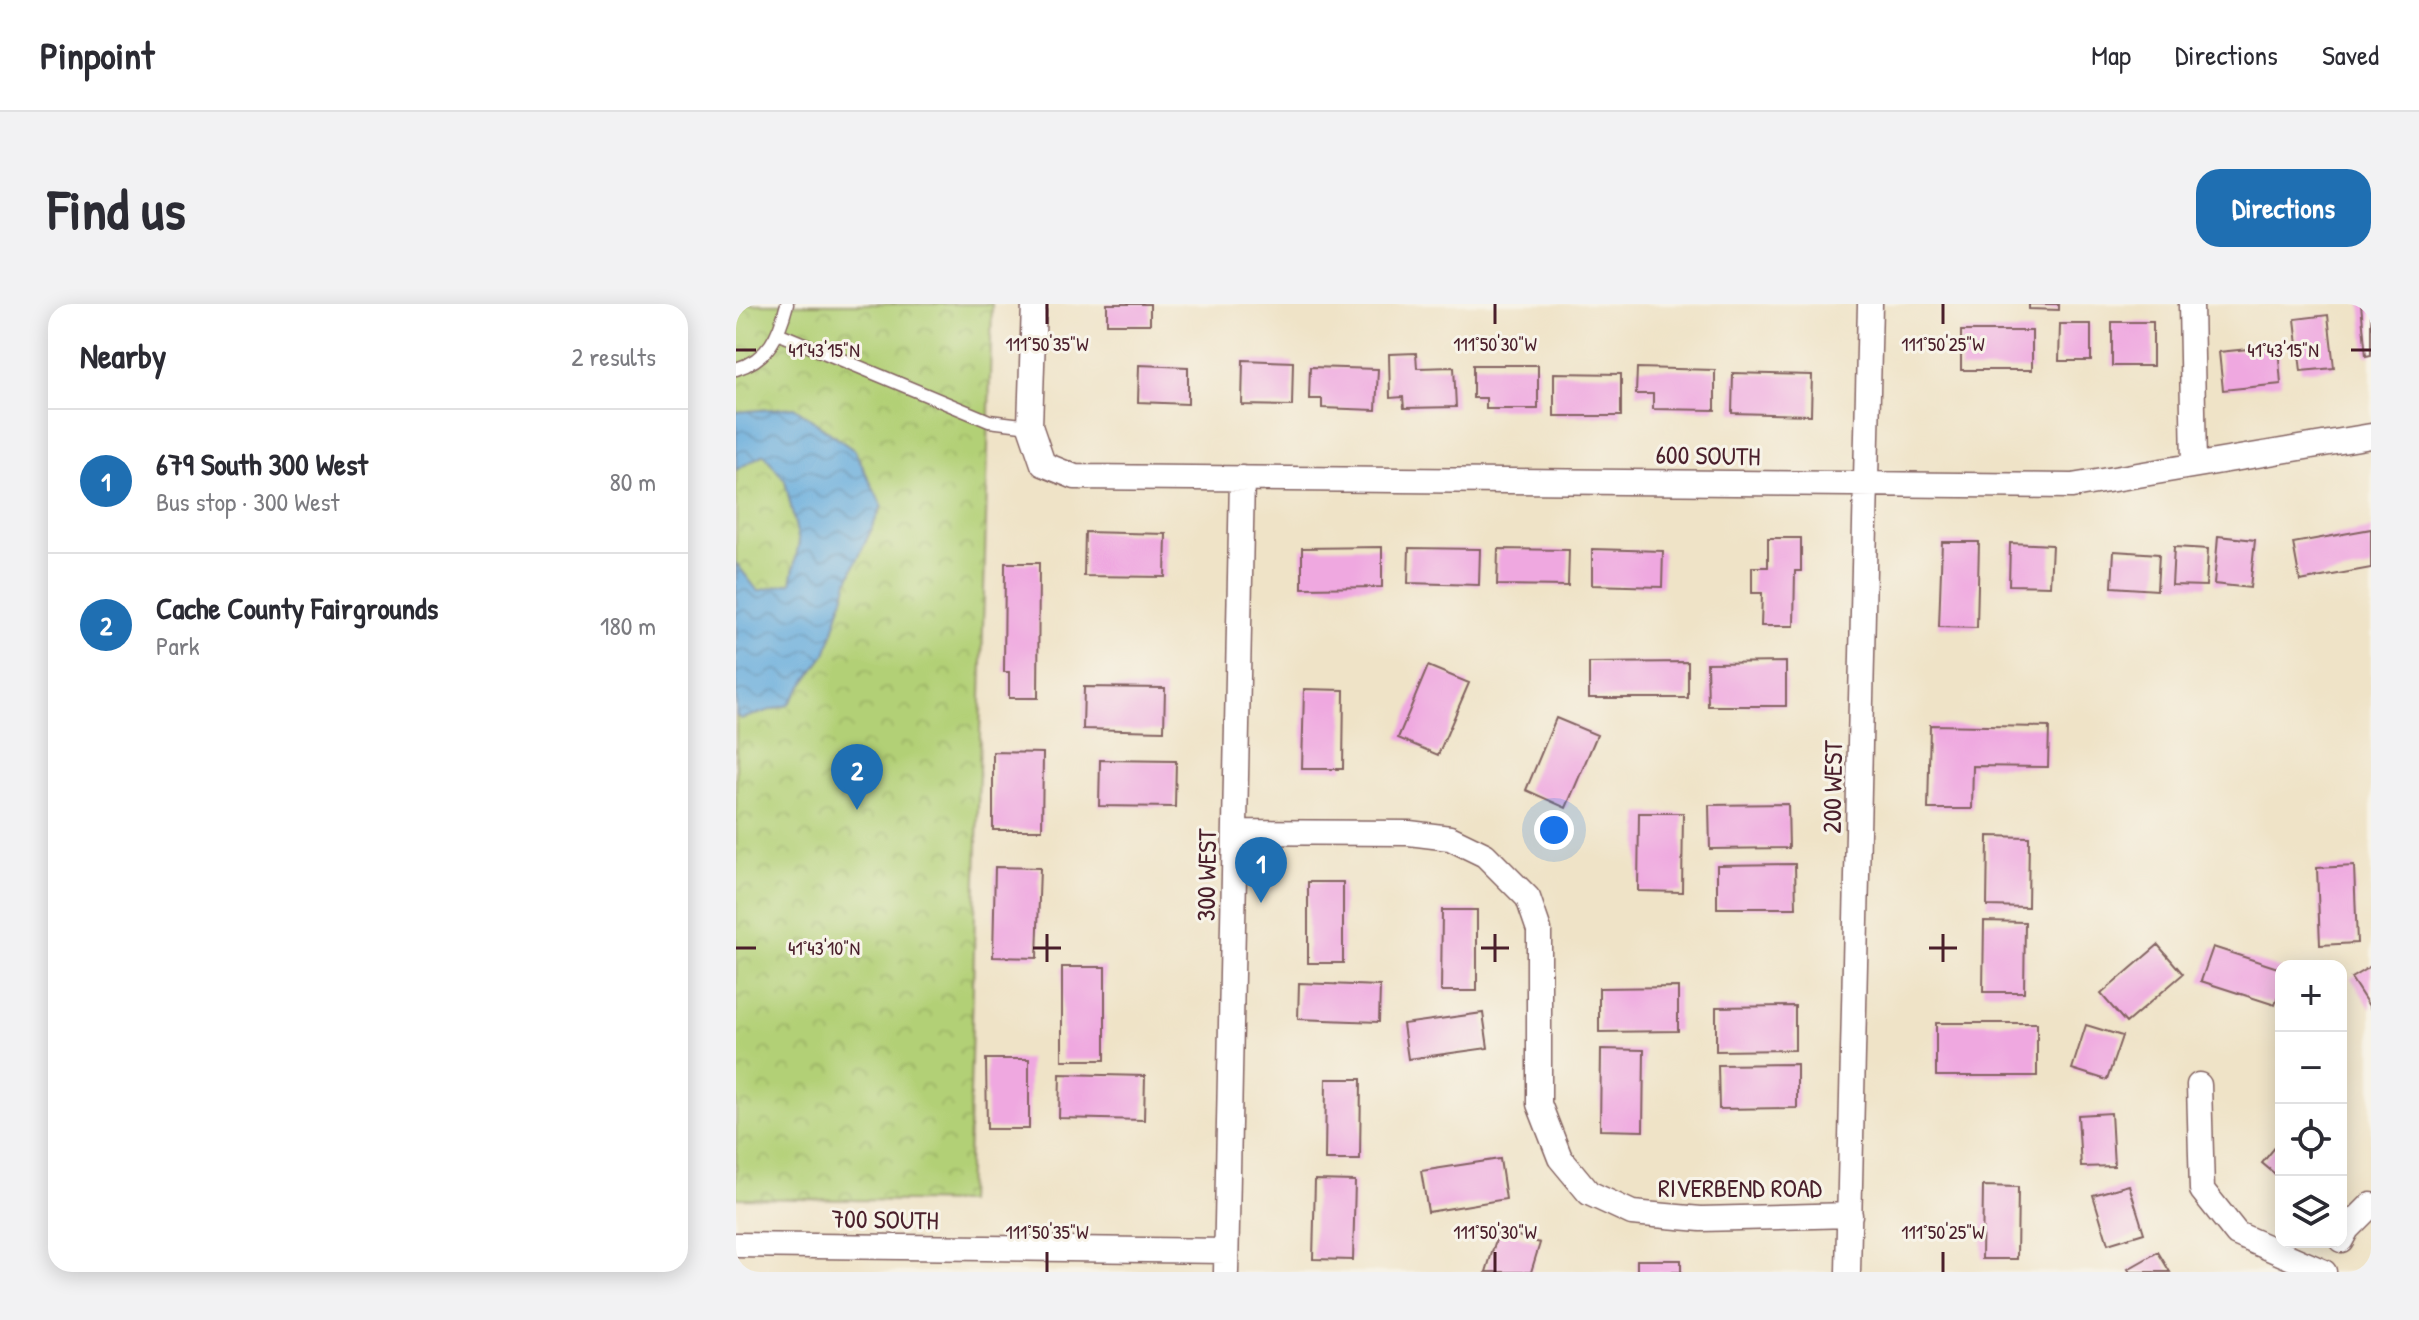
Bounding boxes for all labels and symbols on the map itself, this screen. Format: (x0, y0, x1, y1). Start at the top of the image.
text: 111°50'35"W (1006, 330, 1089, 357)
text: 111°50'30"W (1453, 330, 1537, 357)
text: 111°50'25"W (1901, 330, 1985, 357)
text: 41°43'15"N (788, 336, 860, 363)
text: 41°43'15"N (2247, 336, 2319, 363)
street label: 600 SOUTH (1655, 437, 1761, 473)
street label: 200 WEST (1814, 739, 1850, 834)
pin: 2 (831, 744, 883, 810)
your location (1534, 810, 1574, 850)
street label: 300 WEST (1188, 828, 1224, 922)
pin: 1 (1235, 837, 1287, 903)
text: 41°43'10"N (788, 934, 860, 961)
street label: RIVERBEND ROAD (1658, 1170, 1823, 1205)
street label: 700 SOUTH (831, 1201, 939, 1237)
text: 111°50'35"W (1006, 1218, 1089, 1245)
text: 111°50'30"W (1453, 1218, 1537, 1245)
text: 111°50'25"W (1901, 1218, 1985, 1245)

